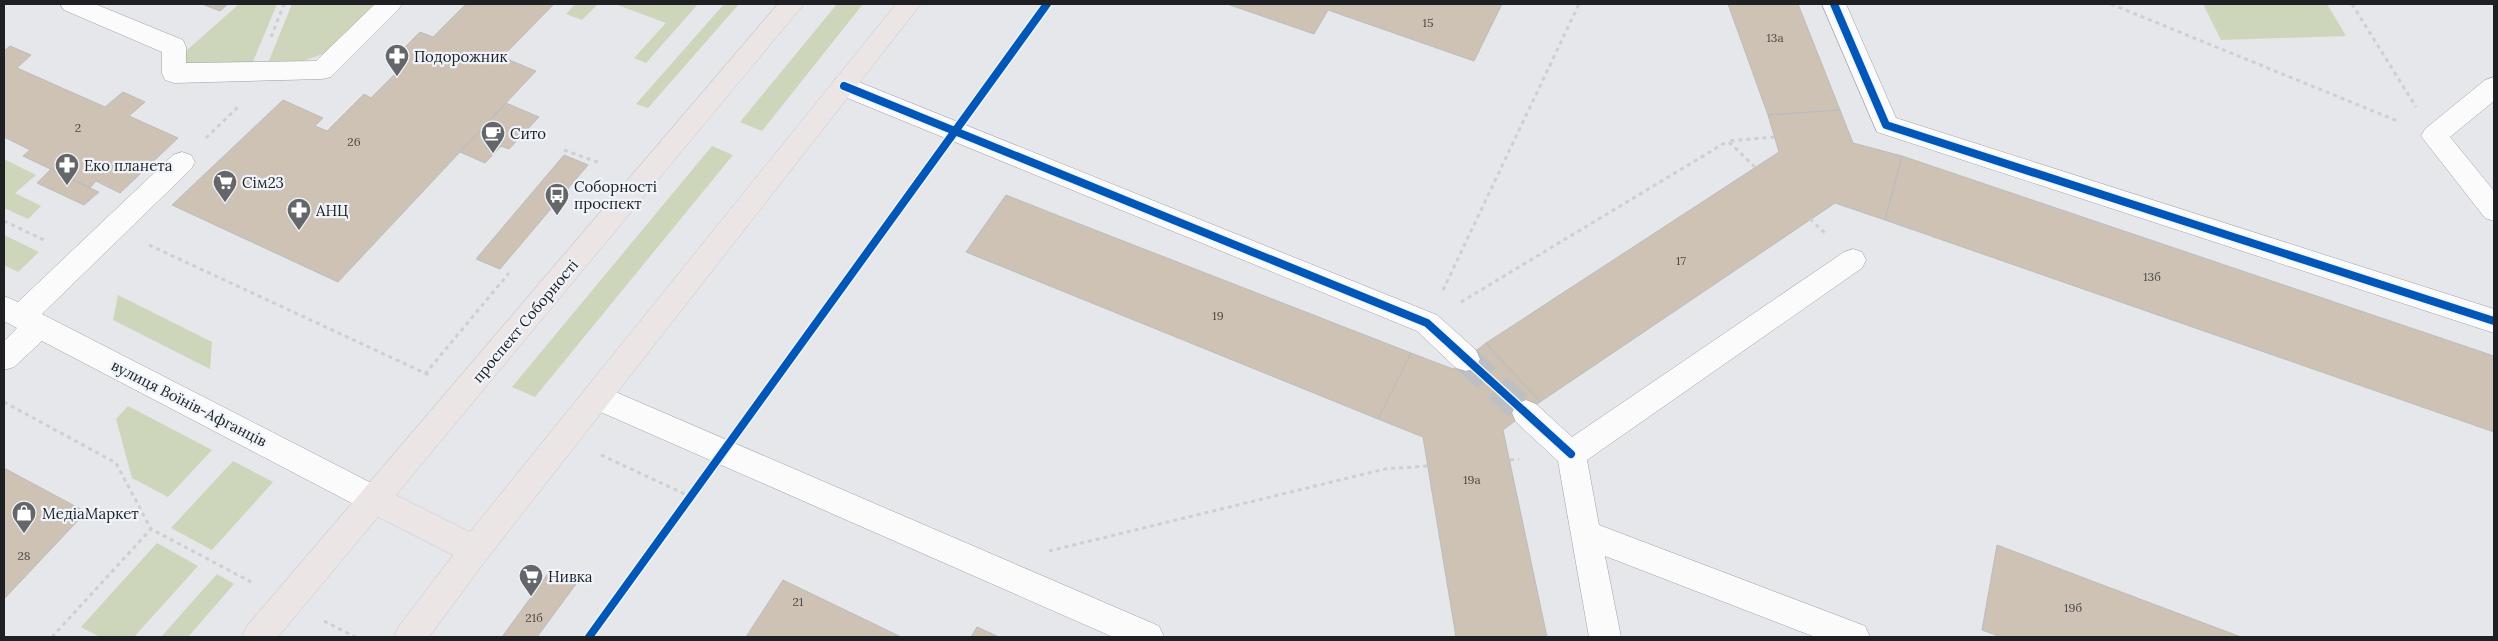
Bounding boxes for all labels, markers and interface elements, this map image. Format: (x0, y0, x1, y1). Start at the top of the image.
house number: 15 (1423, 15, 1433, 30)
house number: 13а (1766, 30, 1784, 45)
pharmacy icon: Подорожник (384, 43, 410, 77)
place label: Подорожник (414, 47, 508, 66)
house number: 2 (75, 120, 81, 135)
cafe icon: Сито (480, 120, 506, 154)
place label: Сито (510, 124, 546, 143)
house number: 26 (347, 134, 361, 149)
pharmacy icon: Еко планета (54, 152, 80, 186)
place label: Еко планета (84, 156, 173, 175)
supermarket icon: Сім23 (212, 169, 238, 203)
place label: Сім23 (242, 173, 284, 192)
place label: Соборності проспект (574, 177, 657, 213)
bus stop icon: Соборності проспект (544, 182, 570, 216)
pharmacy icon: АНЦ (286, 197, 312, 231)
place label: АНЦ (315, 201, 348, 220)
house number: 17 (1676, 253, 1686, 268)
street label: проспект Соборності (468, 256, 582, 386)
house number: 13б (2143, 269, 2161, 284)
house number: 19 (1212, 308, 1224, 323)
street label: вулиця Воїнів-Афганців (108, 355, 270, 451)
house number: 19а (1463, 472, 1481, 487)
shop icon: МедіаМаркет (11, 500, 37, 534)
place label: МедіаМаркет (42, 504, 139, 523)
house number: 28 (17, 548, 31, 563)
supermarket icon: Нивка (518, 563, 544, 597)
place label: Нивка (548, 567, 593, 586)
house number: 21 (793, 594, 803, 609)
house number: 19б (2064, 600, 2082, 615)
house number: 21б (525, 610, 543, 625)

